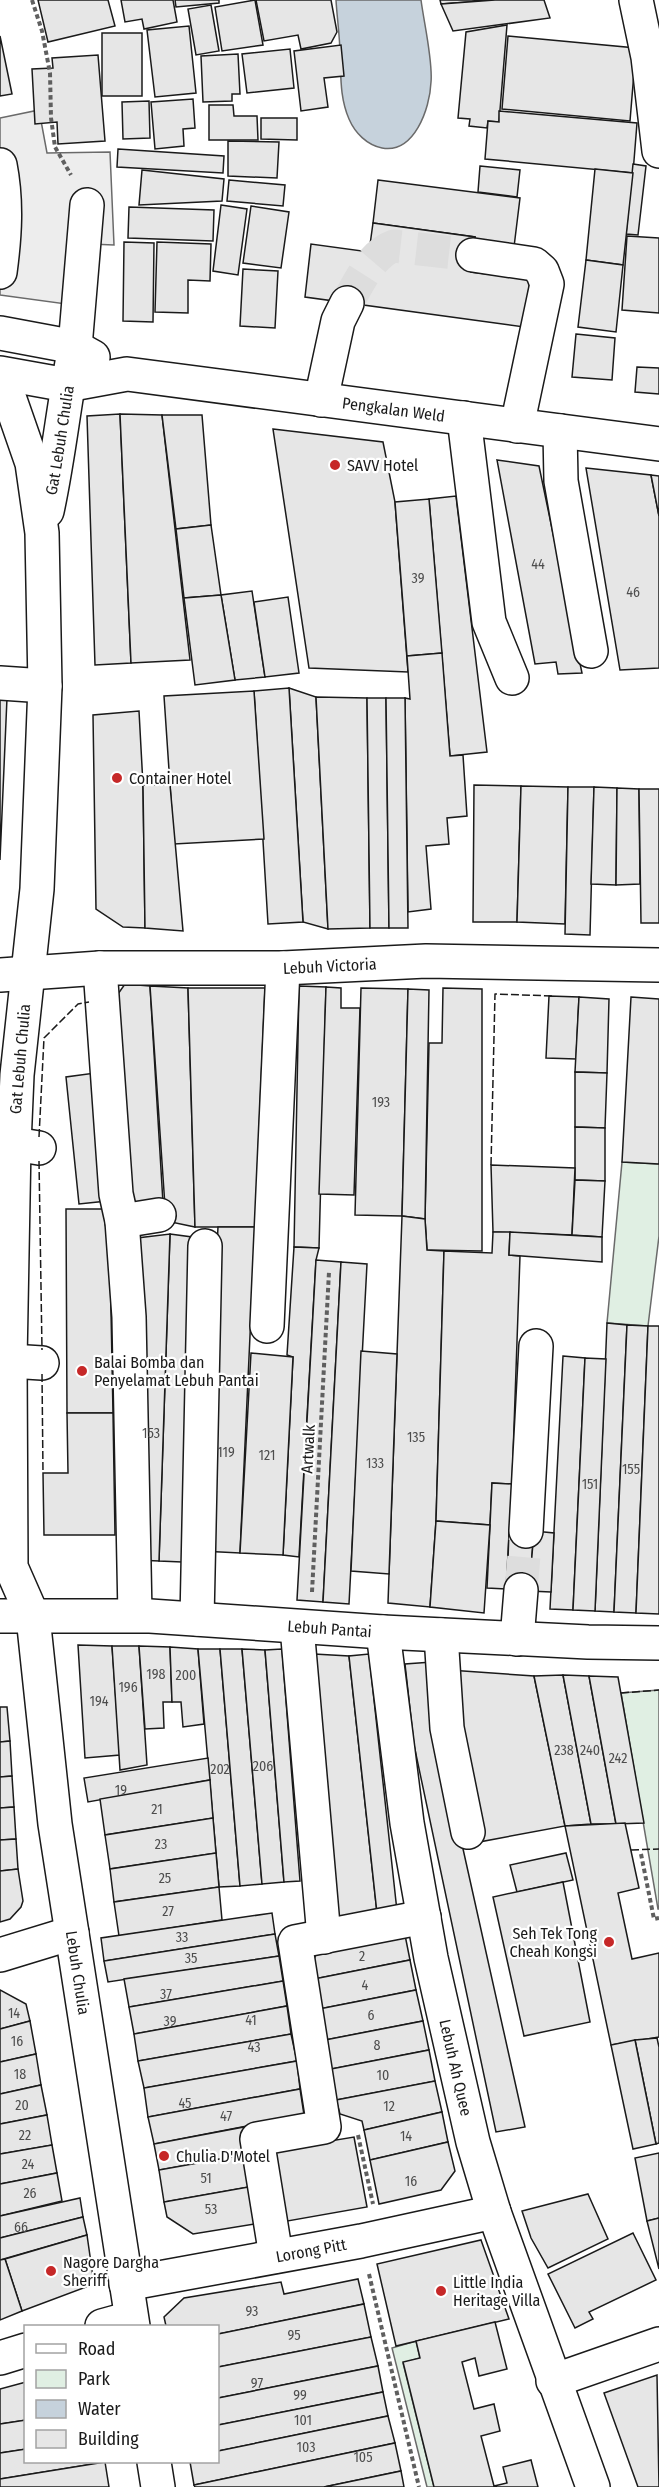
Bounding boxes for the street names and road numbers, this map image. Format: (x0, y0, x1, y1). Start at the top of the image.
street label: Gat Lebuh Chulia (41, 384, 77, 496)
street label: Pengkalan Weld (341, 393, 446, 425)
street label: Lebuh Victoria (282, 954, 377, 977)
street label: Gat Lebuh Chulia (6, 1003, 34, 1115)
street label: Artwalk (297, 1424, 319, 1474)
street label: Lebuh Pantai (287, 1616, 372, 1641)
street label: Lebuh Chulia (62, 1929, 94, 2016)
street label: Lebuh Ah Quee (436, 2017, 476, 2118)
street label: Lorong Pitt (274, 2234, 348, 2266)

